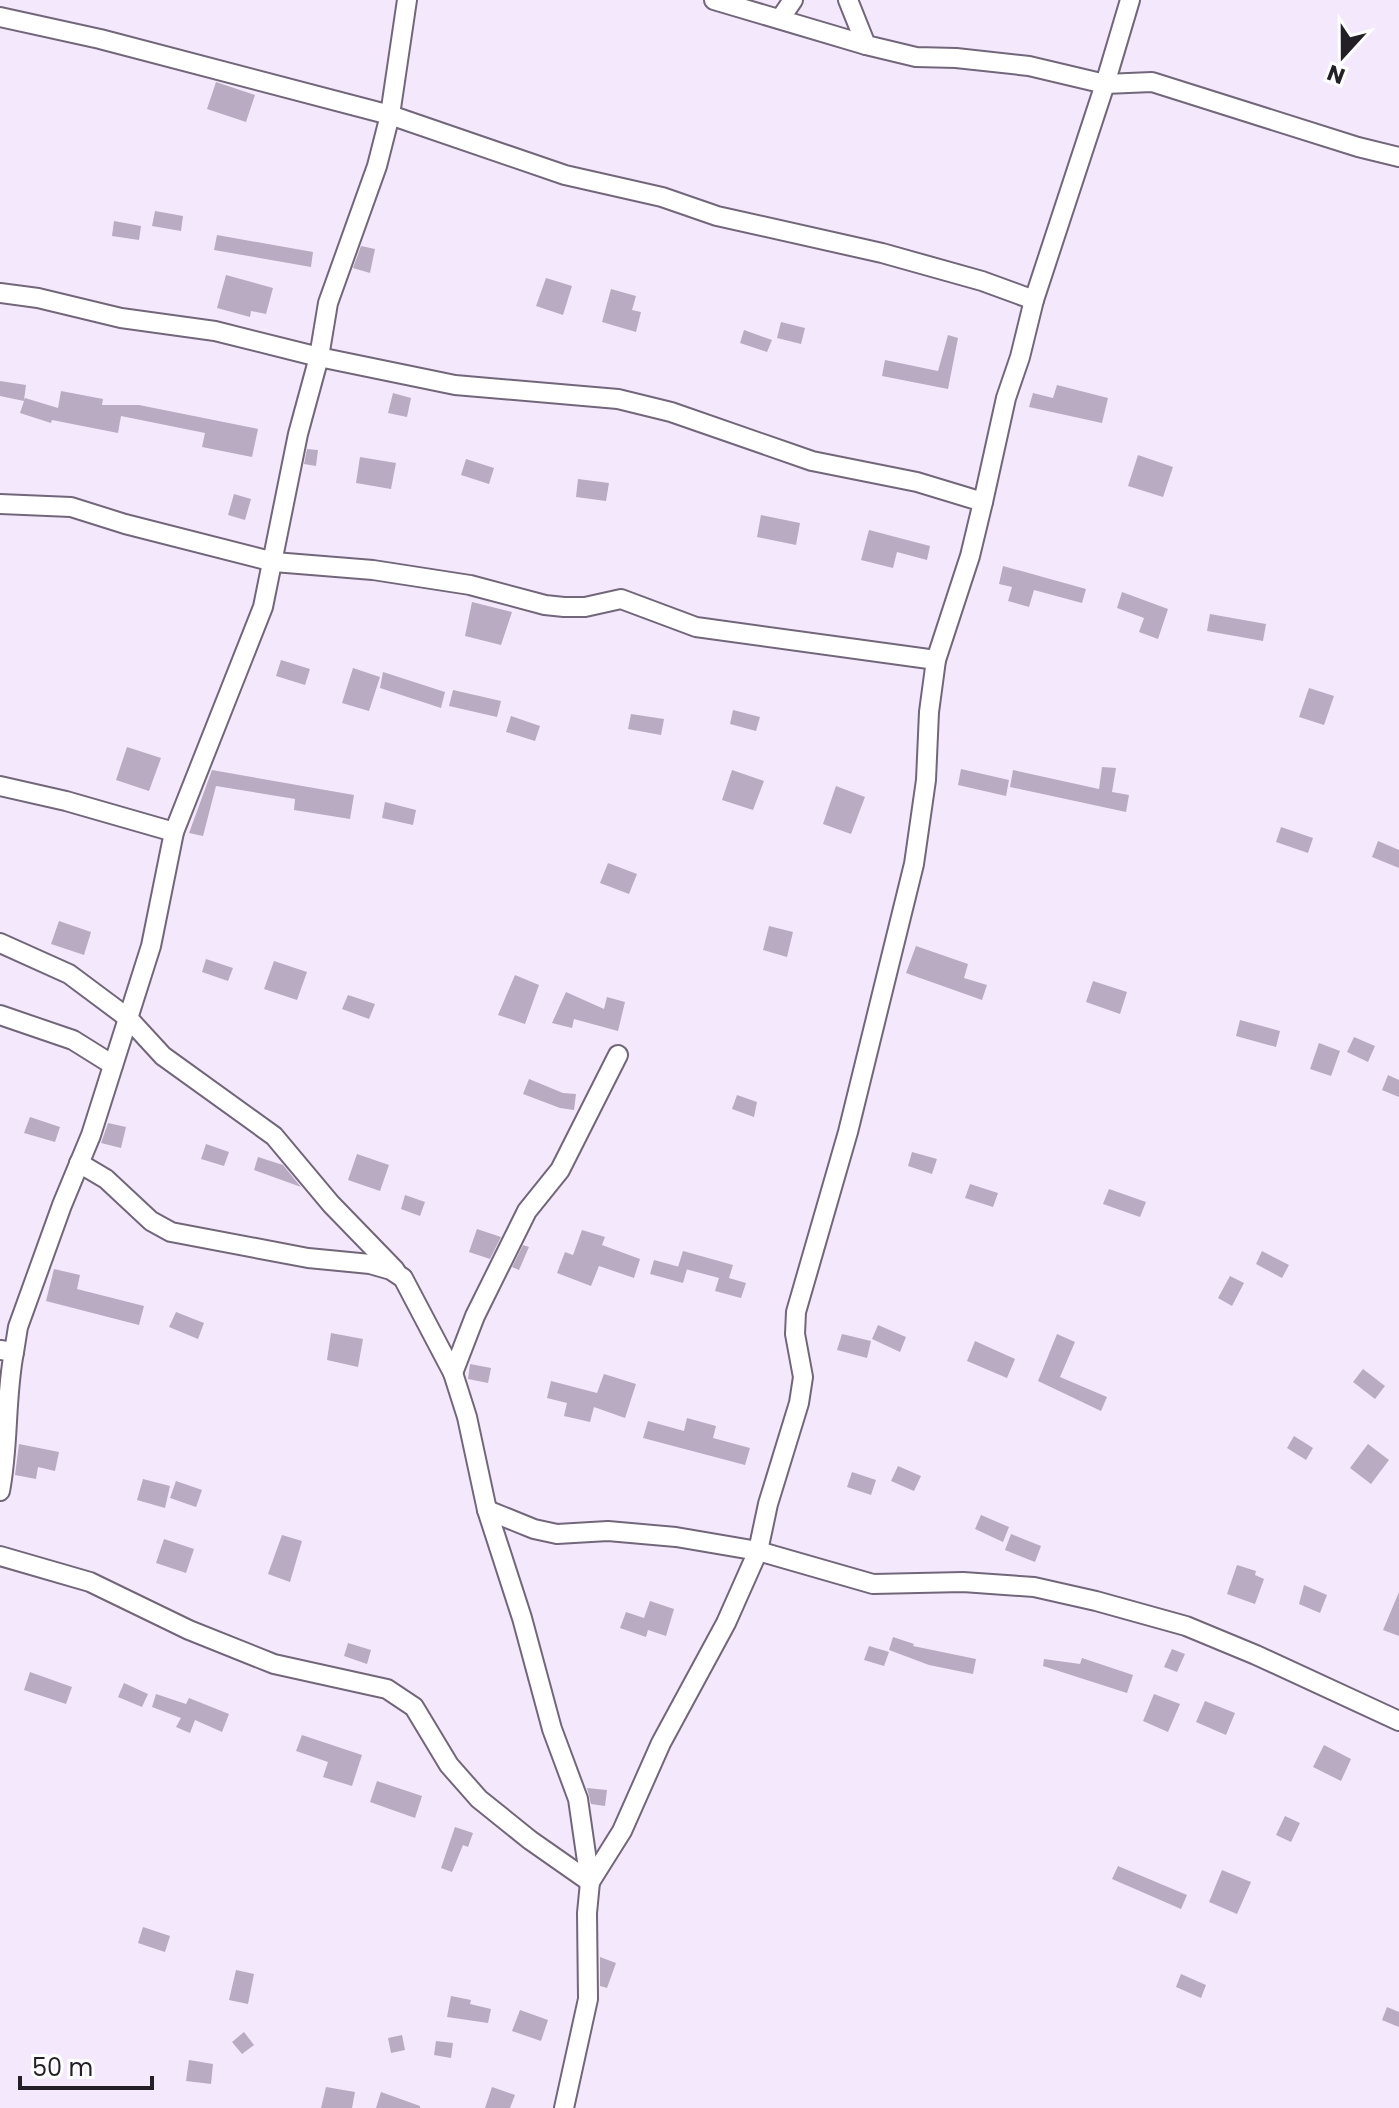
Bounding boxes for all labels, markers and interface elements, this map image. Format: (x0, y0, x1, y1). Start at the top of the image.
north arrow (1303, 16, 1383, 96)
text: N (1323, 57, 1349, 92)
scale bar (20, 2040, 152, 2090)
text: 50 m (32, 2051, 93, 2084)

